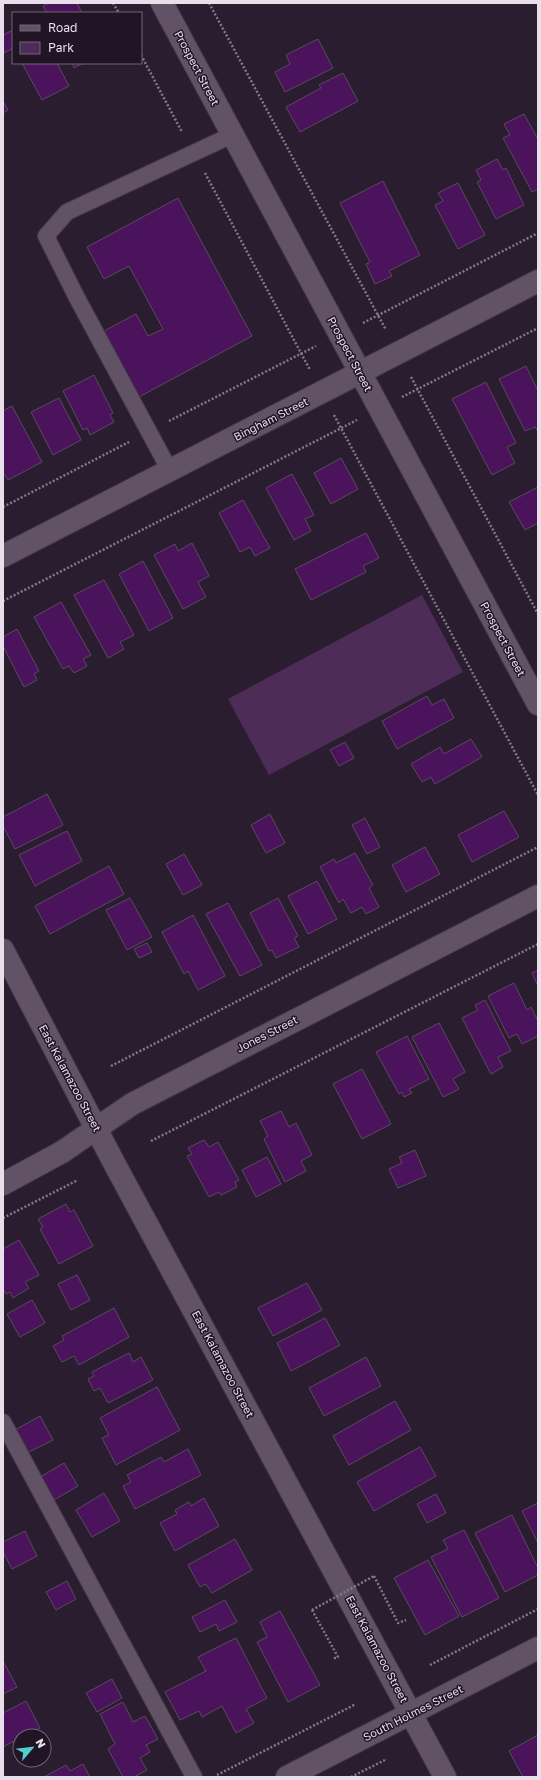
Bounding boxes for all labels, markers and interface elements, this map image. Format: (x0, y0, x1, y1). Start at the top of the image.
legend (12, 12, 142, 64)
text: Road (48, 20, 77, 35)
street label: Prospect Street (172, 28, 223, 107)
text: Park (48, 40, 74, 55)
street label: Prospect Street (325, 314, 376, 393)
street label: Bingham Street (231, 394, 310, 443)
street label: Prospect Street (478, 599, 529, 678)
street label: Jones Street (234, 1013, 300, 1055)
street label: East Kalamazoo Street (37, 1022, 104, 1133)
street label: East Kalamazoo Street (190, 1308, 257, 1419)
street label: East Kalamazoo Street (344, 1593, 411, 1704)
street label: South Holmes Street (361, 1682, 465, 1743)
north arrow (12, 1728, 52, 1768)
text: N (34, 1736, 49, 1750)

